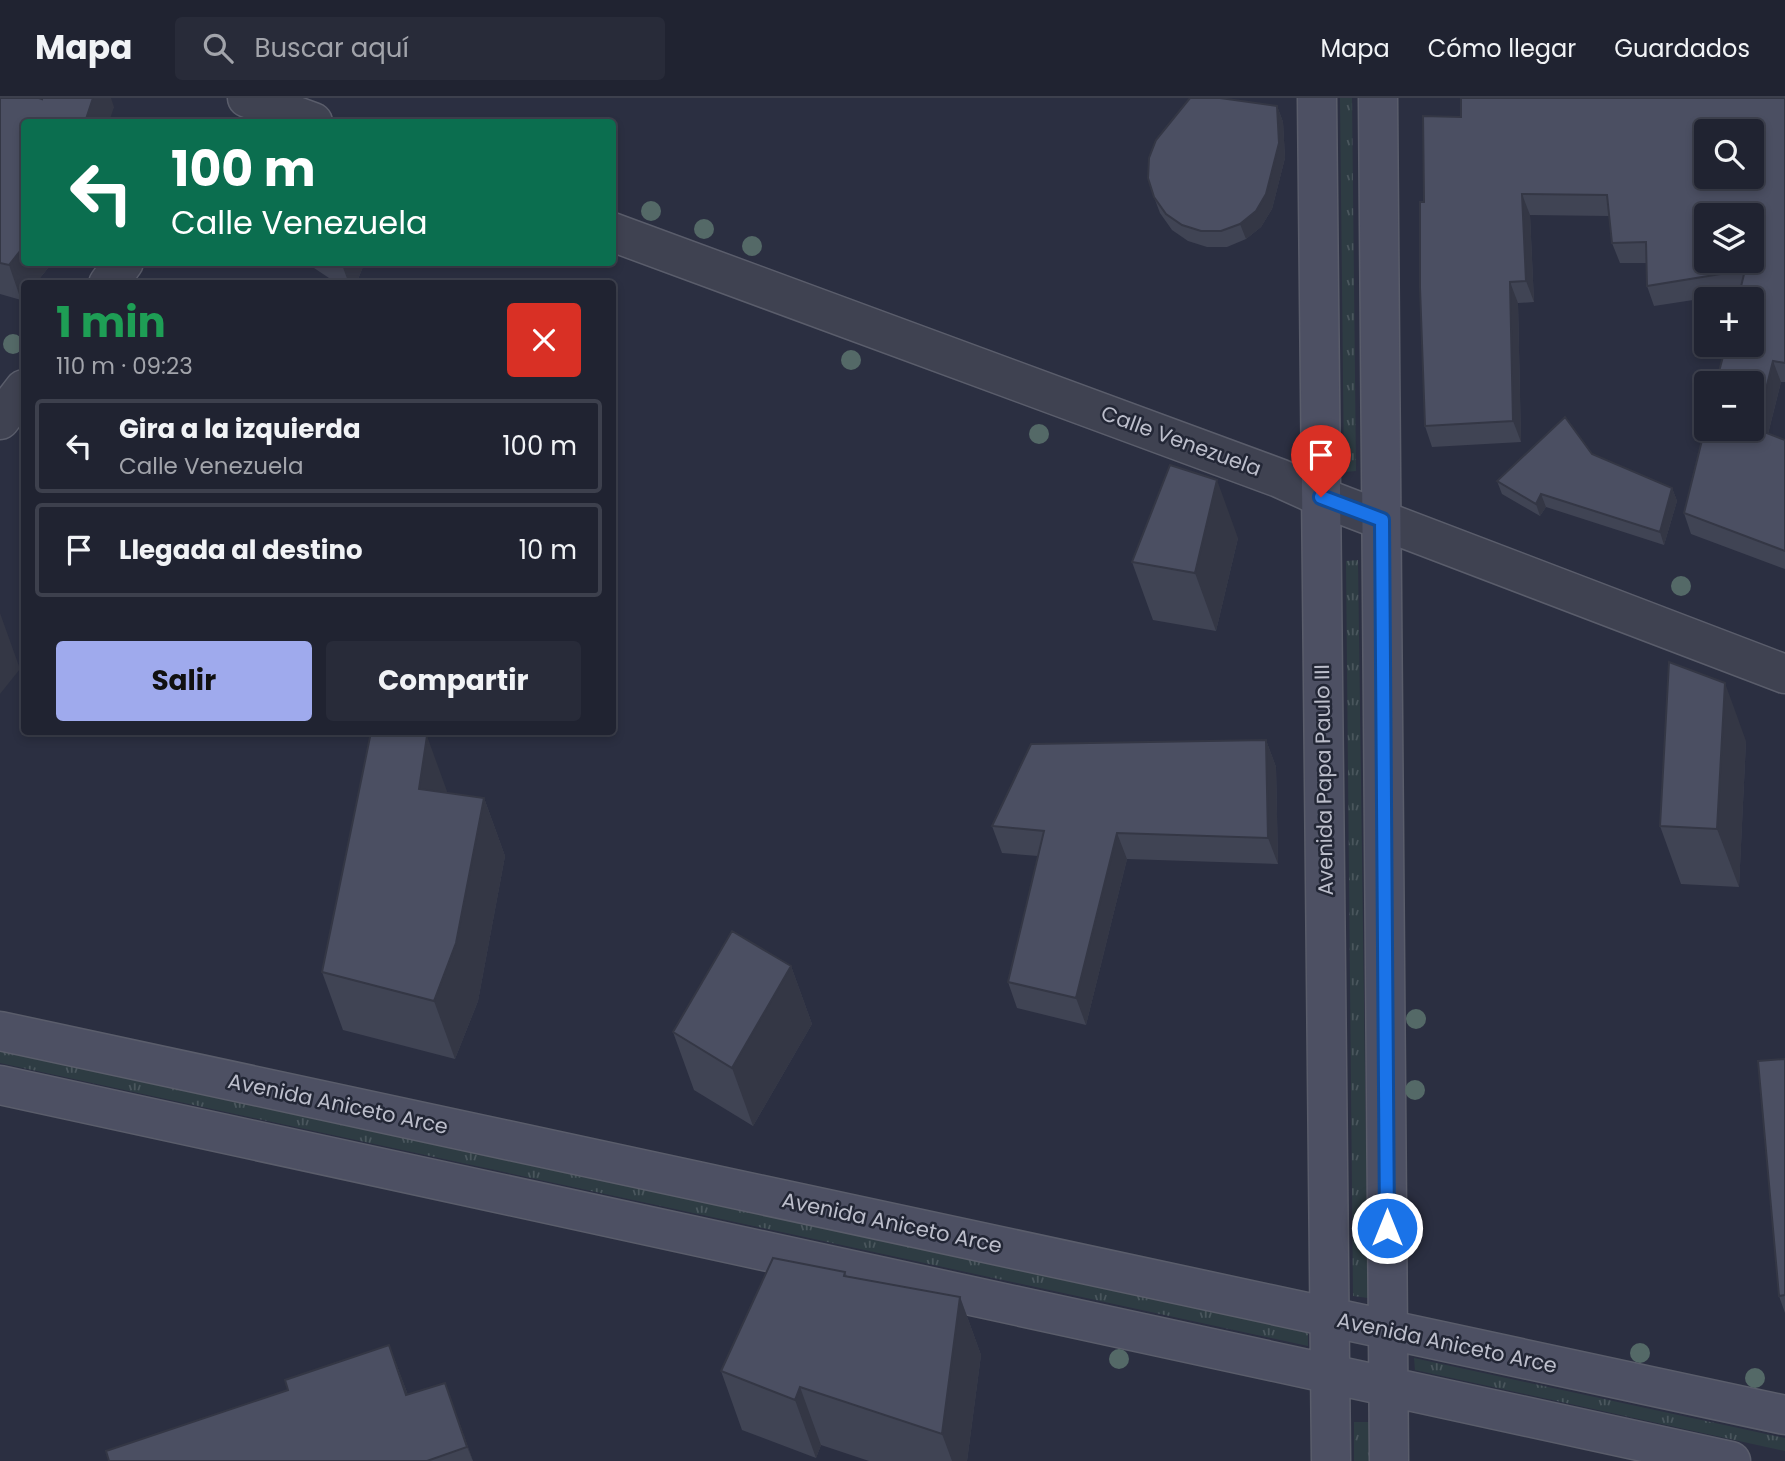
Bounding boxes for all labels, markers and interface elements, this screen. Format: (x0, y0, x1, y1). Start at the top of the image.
search box (175, 17, 665, 80)
text: Mapa (35, 24, 133, 71)
icon: search (199, 29, 237, 67)
text: Buscar aquí (255, 30, 409, 66)
text: Mapa (1320, 32, 1390, 65)
text: Cómo llegar (1428, 32, 1576, 65)
text: Guardados (1614, 32, 1750, 65)
map controls (1694, 119, 1764, 441)
button: search (1694, 119, 1764, 189)
text: 100 m (171, 135, 316, 203)
icon: left (56, 147, 147, 238)
text: Calle Venezuela (171, 200, 428, 245)
button: layers (1694, 203, 1764, 273)
button: + (1694, 287, 1764, 357)
text: 1 min (56, 293, 166, 352)
button: close (507, 303, 581, 377)
text: 110 m · 09:23 (56, 350, 193, 382)
button: − (1694, 371, 1764, 441)
street label: Calle Venezuela (1097, 398, 1265, 483)
text: Gira a la izquierda (119, 411, 361, 447)
pin (1291, 425, 1351, 497)
icon: left (60, 427, 98, 465)
text: 100 m (502, 428, 577, 464)
icon: arrive (1302, 436, 1340, 474)
text: Calle Venezuela (119, 450, 303, 482)
icon: arrive (60, 531, 98, 569)
text: Llegada al destino (119, 532, 363, 568)
text: 10 m (519, 532, 577, 568)
button: Salir (56, 641, 312, 721)
button: Compartir (326, 641, 581, 721)
street label: Avenida Papa Paulo III (1307, 664, 1340, 896)
street label: Avenida Aniceto Arce (225, 1066, 451, 1141)
street label: Avenida Aniceto Arce (779, 1185, 1005, 1260)
position arrow (1350, 1191, 1424, 1265)
street label: Avenida Aniceto Arce (1334, 1305, 1560, 1380)

